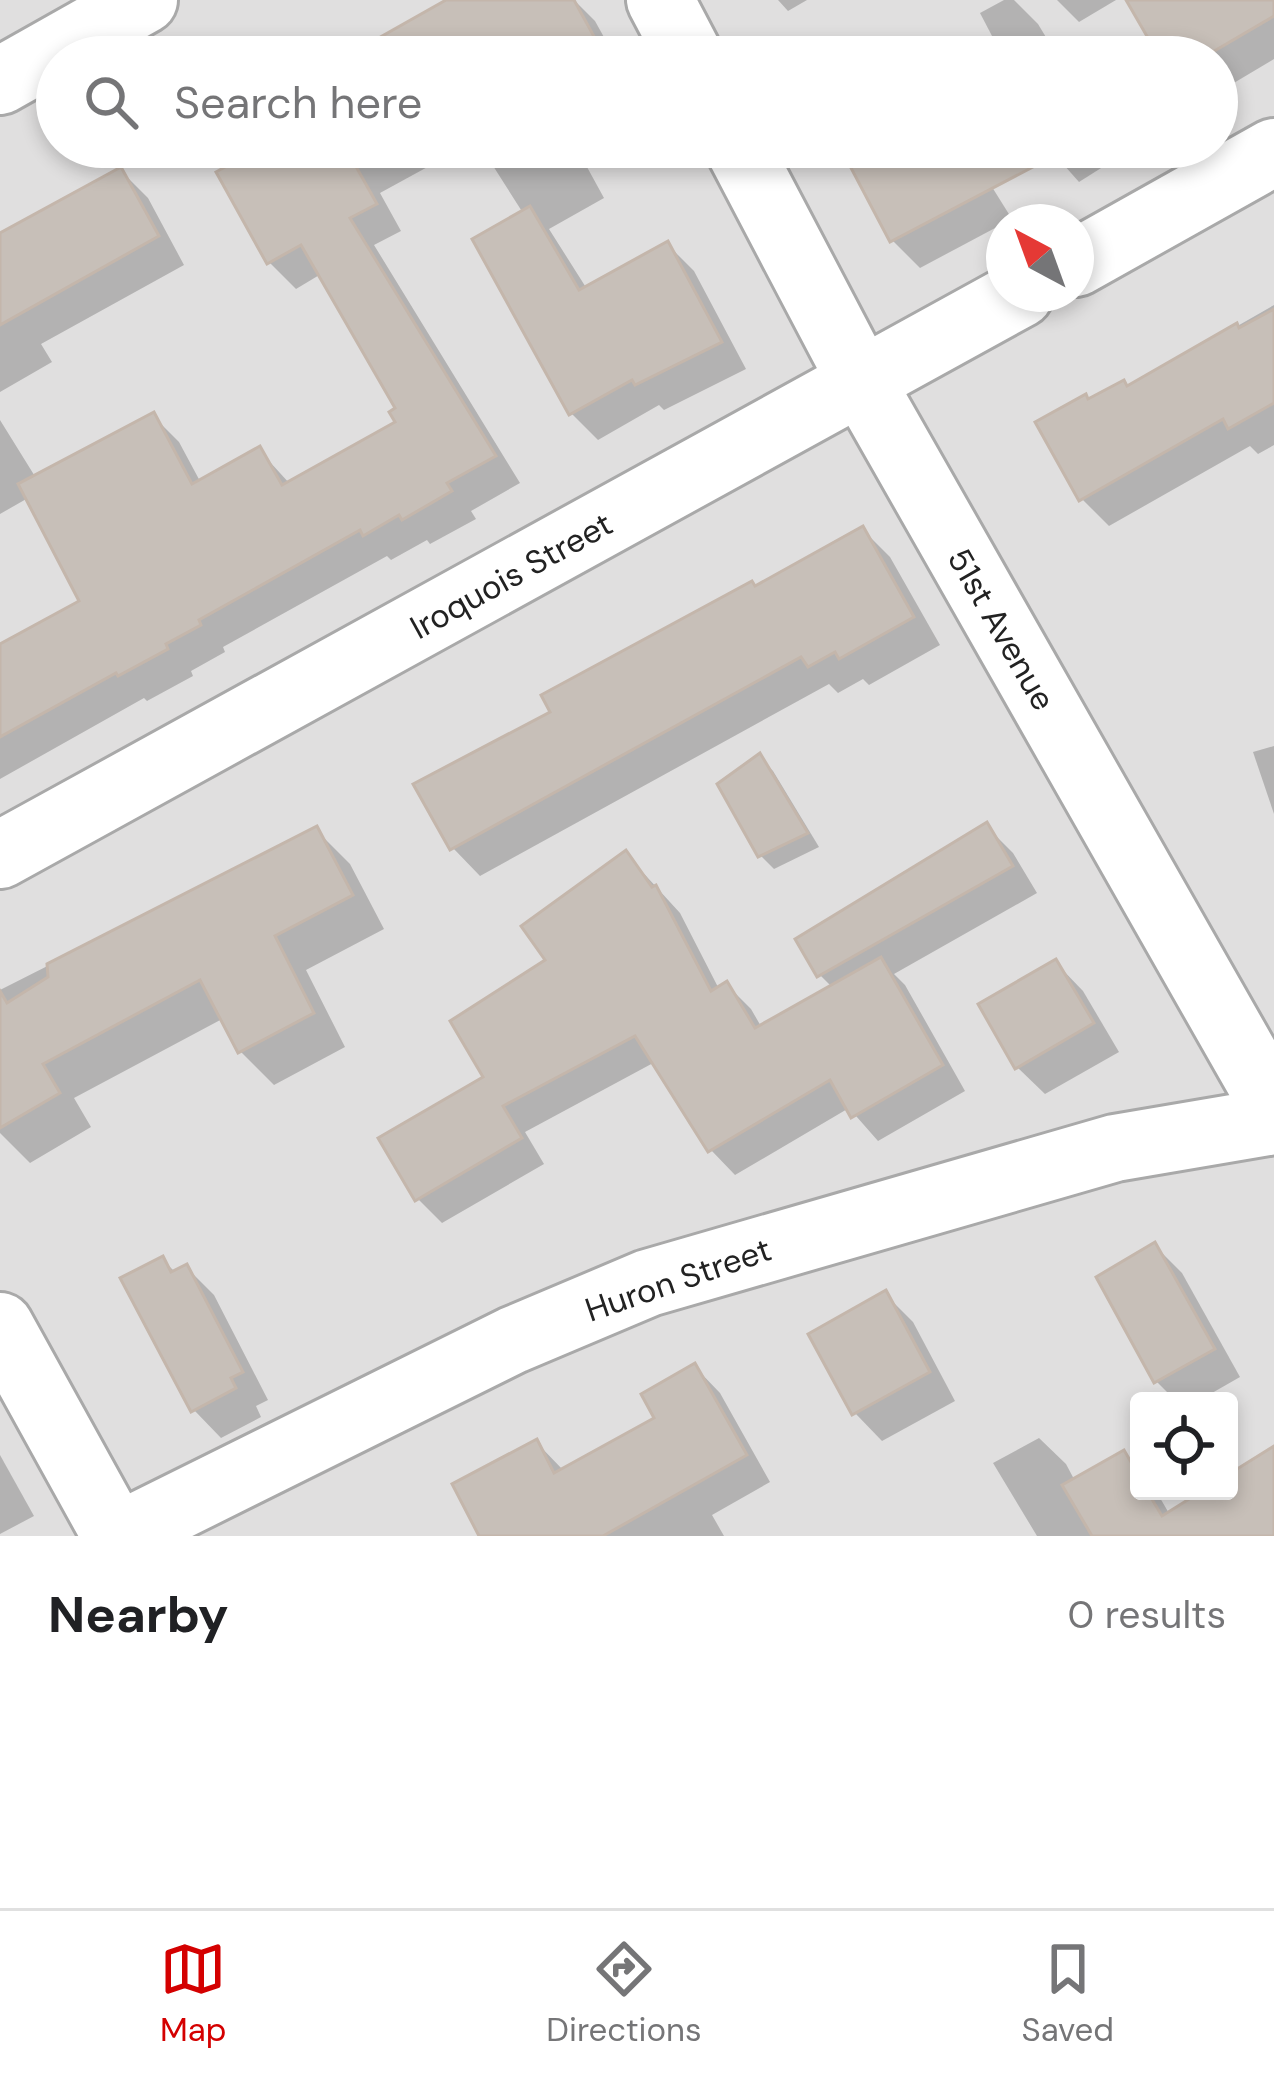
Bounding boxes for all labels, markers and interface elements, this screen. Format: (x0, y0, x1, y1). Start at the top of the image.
search box (36, 36, 1238, 168)
icon: search (78, 69, 144, 135)
text: Search here (174, 73, 422, 132)
north arrow (986, 204, 1094, 312)
street label: Iroquois Street (402, 502, 620, 649)
street label: 51st Avenue (938, 541, 1065, 718)
street label: Huron Street (580, 1228, 777, 1331)
map controls (1130, 1392, 1238, 1500)
button: locate (1130, 1392, 1238, 1500)
text: Nearby (48, 1581, 229, 1648)
text: 0 results (1068, 1589, 1226, 1640)
tab: Map (160, 1936, 226, 2051)
tab: Directions (546, 1936, 702, 2051)
tab: Saved (1022, 1936, 1114, 2051)

